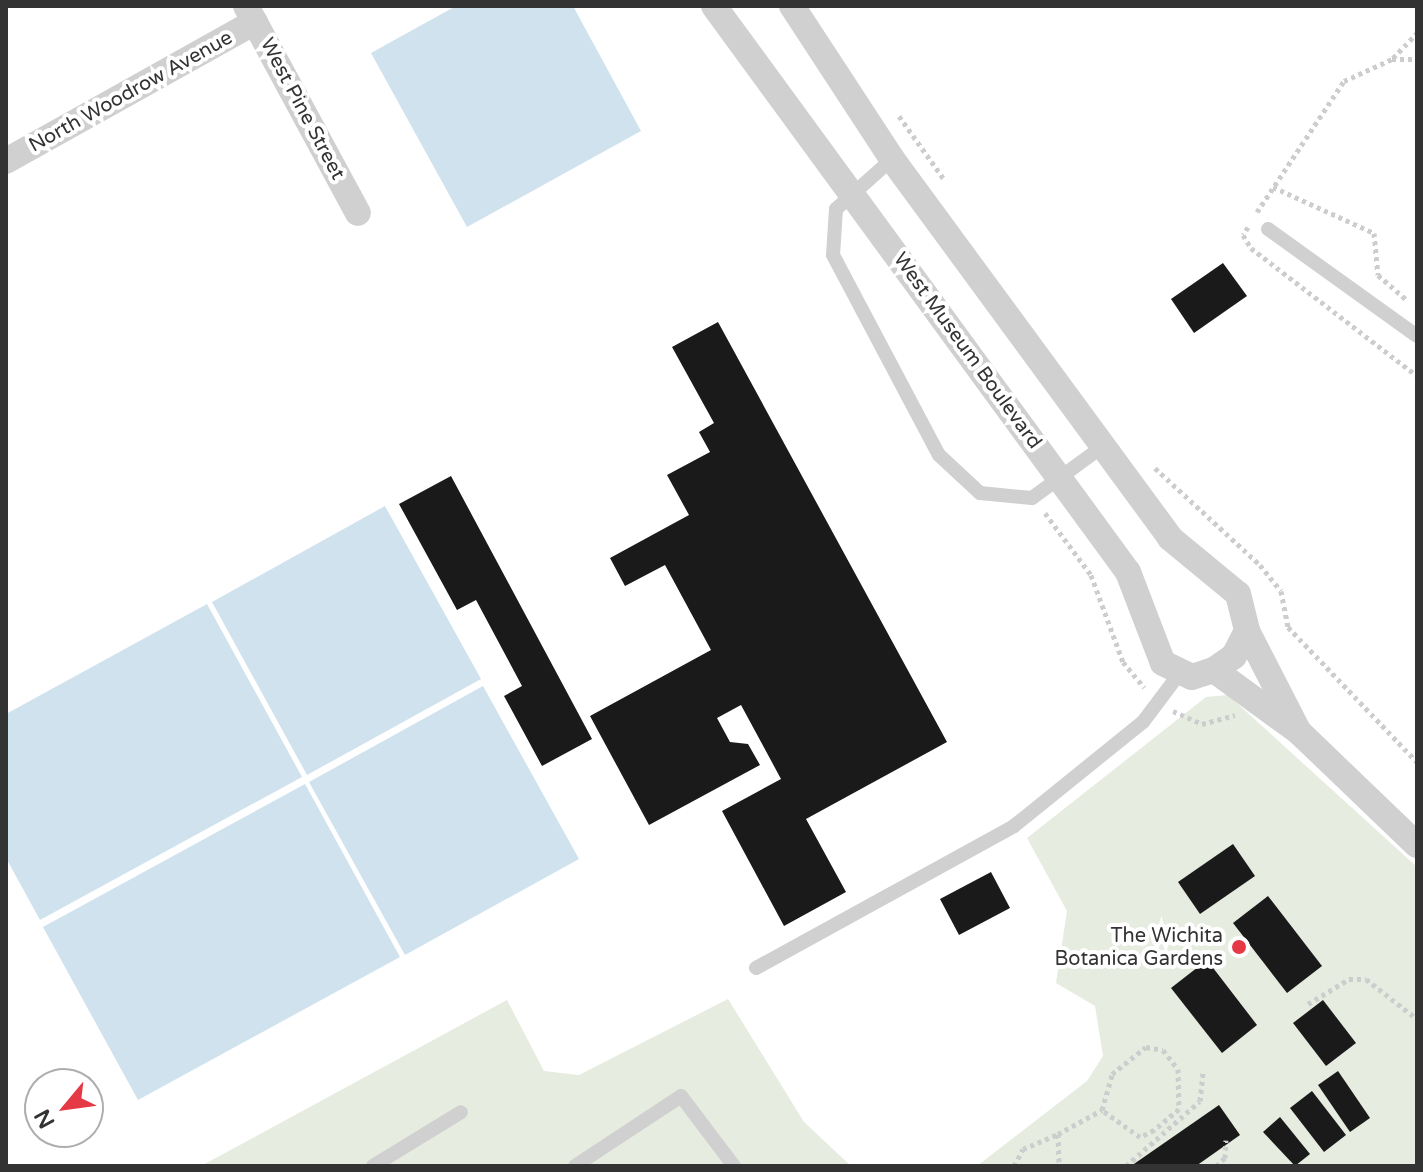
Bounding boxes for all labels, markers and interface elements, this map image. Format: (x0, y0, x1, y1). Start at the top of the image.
street label: North Woodrow Avenue (25, 26, 237, 158)
street label: West Pine Street (255, 34, 349, 184)
street label: West Museum Boulevard (888, 248, 1046, 454)
place label: The Wichita Botanica Gardens (1055, 924, 1223, 971)
marker: The Wichita Botanica Gardens (1230, 938, 1248, 956)
north arrow (24, 1068, 104, 1148)
text: N (29, 1105, 60, 1133)

